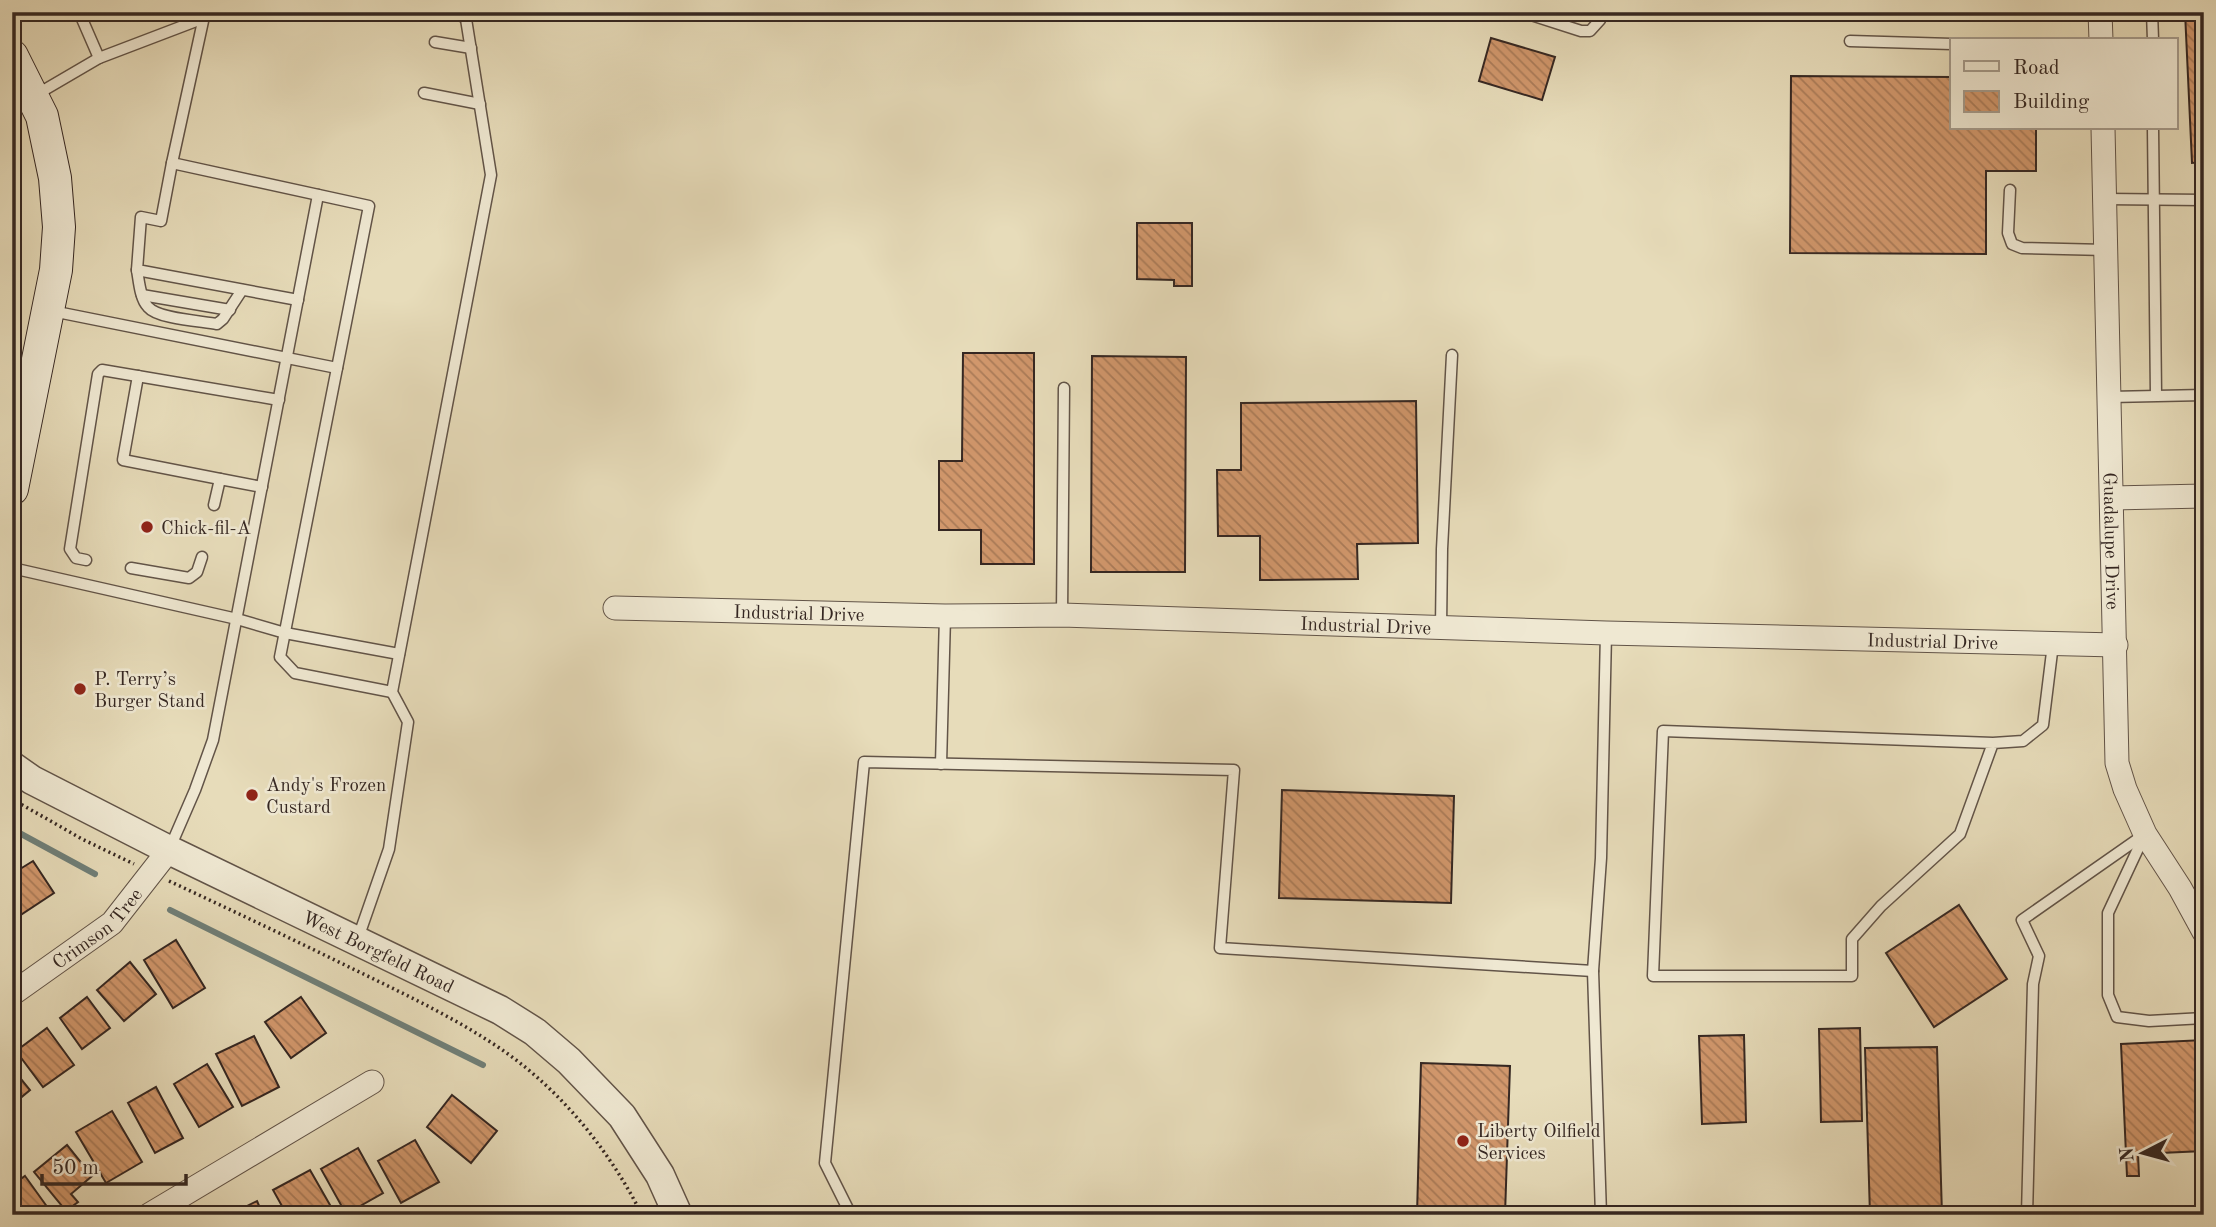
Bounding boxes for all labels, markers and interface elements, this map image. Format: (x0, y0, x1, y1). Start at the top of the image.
legend (1950, 38, 2178, 130)
text: Road (2013, 58, 2060, 79)
text: Building (2013, 92, 2090, 113)
street label: Guadalupe Drive (2099, 472, 2121, 610)
marker: Chick-fil-A (139, 519, 155, 535)
place label: Chick-fil-A (161, 520, 252, 539)
street label: Industrial Drive (733, 604, 865, 626)
street label: Industrial Drive (1300, 616, 1432, 639)
street label: Industrial Drive (1867, 632, 1998, 654)
place label: P. Terry’s Burger Stand (94, 671, 205, 712)
marker: P. Terry’s Burger Stand (72, 681, 88, 697)
place label: Andy's Frozen Custard (266, 777, 386, 818)
marker: Andy's Frozen Custard (244, 787, 260, 803)
street label: Crimson Tree (50, 886, 147, 974)
street label: West Borgfeld Road (299, 909, 456, 998)
north arrow (2108, 1118, 2178, 1188)
place label: Liberty Oilfield Services (1477, 1123, 1601, 1164)
marker: Liberty Oilfield Services (1455, 1133, 1471, 1149)
scale bar (42, 1143, 186, 1187)
text: N (2118, 1146, 2139, 1163)
text: 50 m (52, 1158, 99, 1179)

